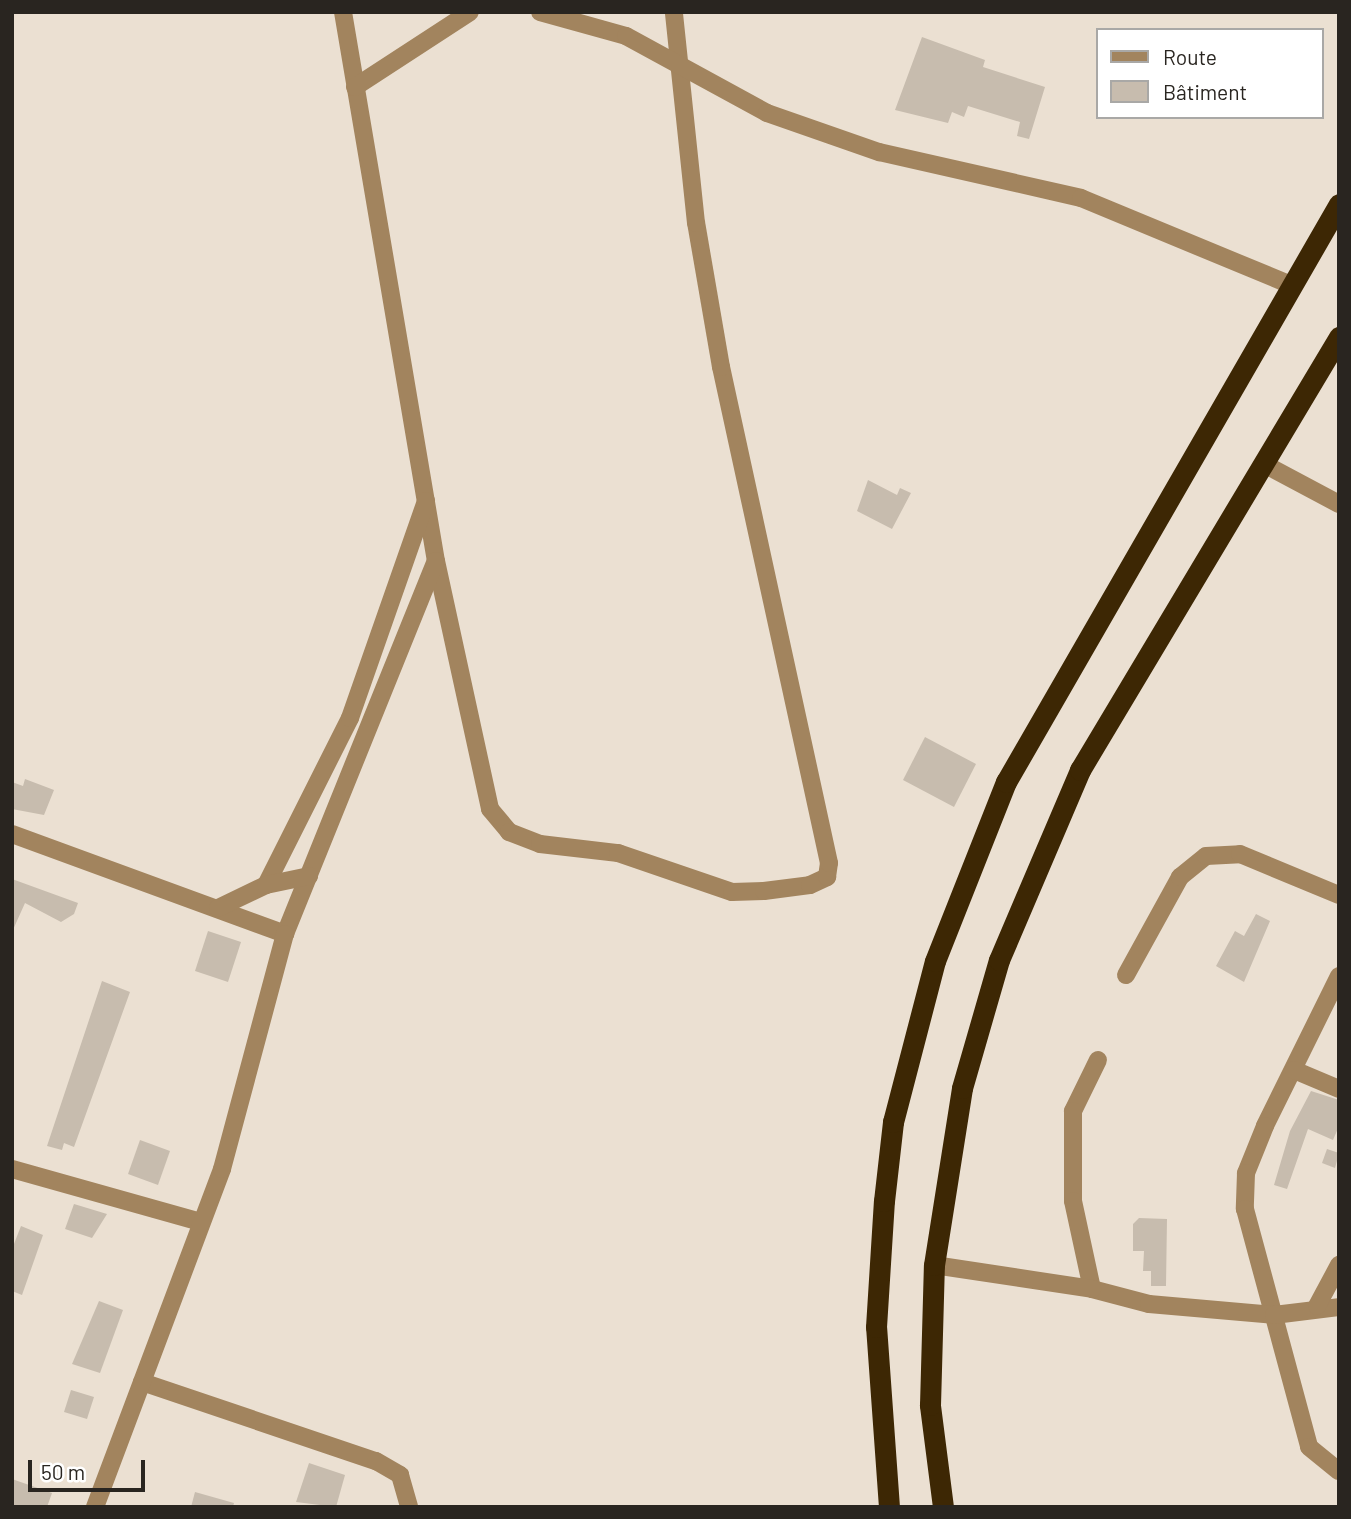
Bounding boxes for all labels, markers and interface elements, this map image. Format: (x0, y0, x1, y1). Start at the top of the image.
legend (1096, 28, 1323, 119)
text: Route (1163, 44, 1217, 69)
text: Bâtiment (1163, 79, 1247, 104)
scale bar (32, 1446, 149, 1490)
text: 50 m (41, 1459, 85, 1484)

